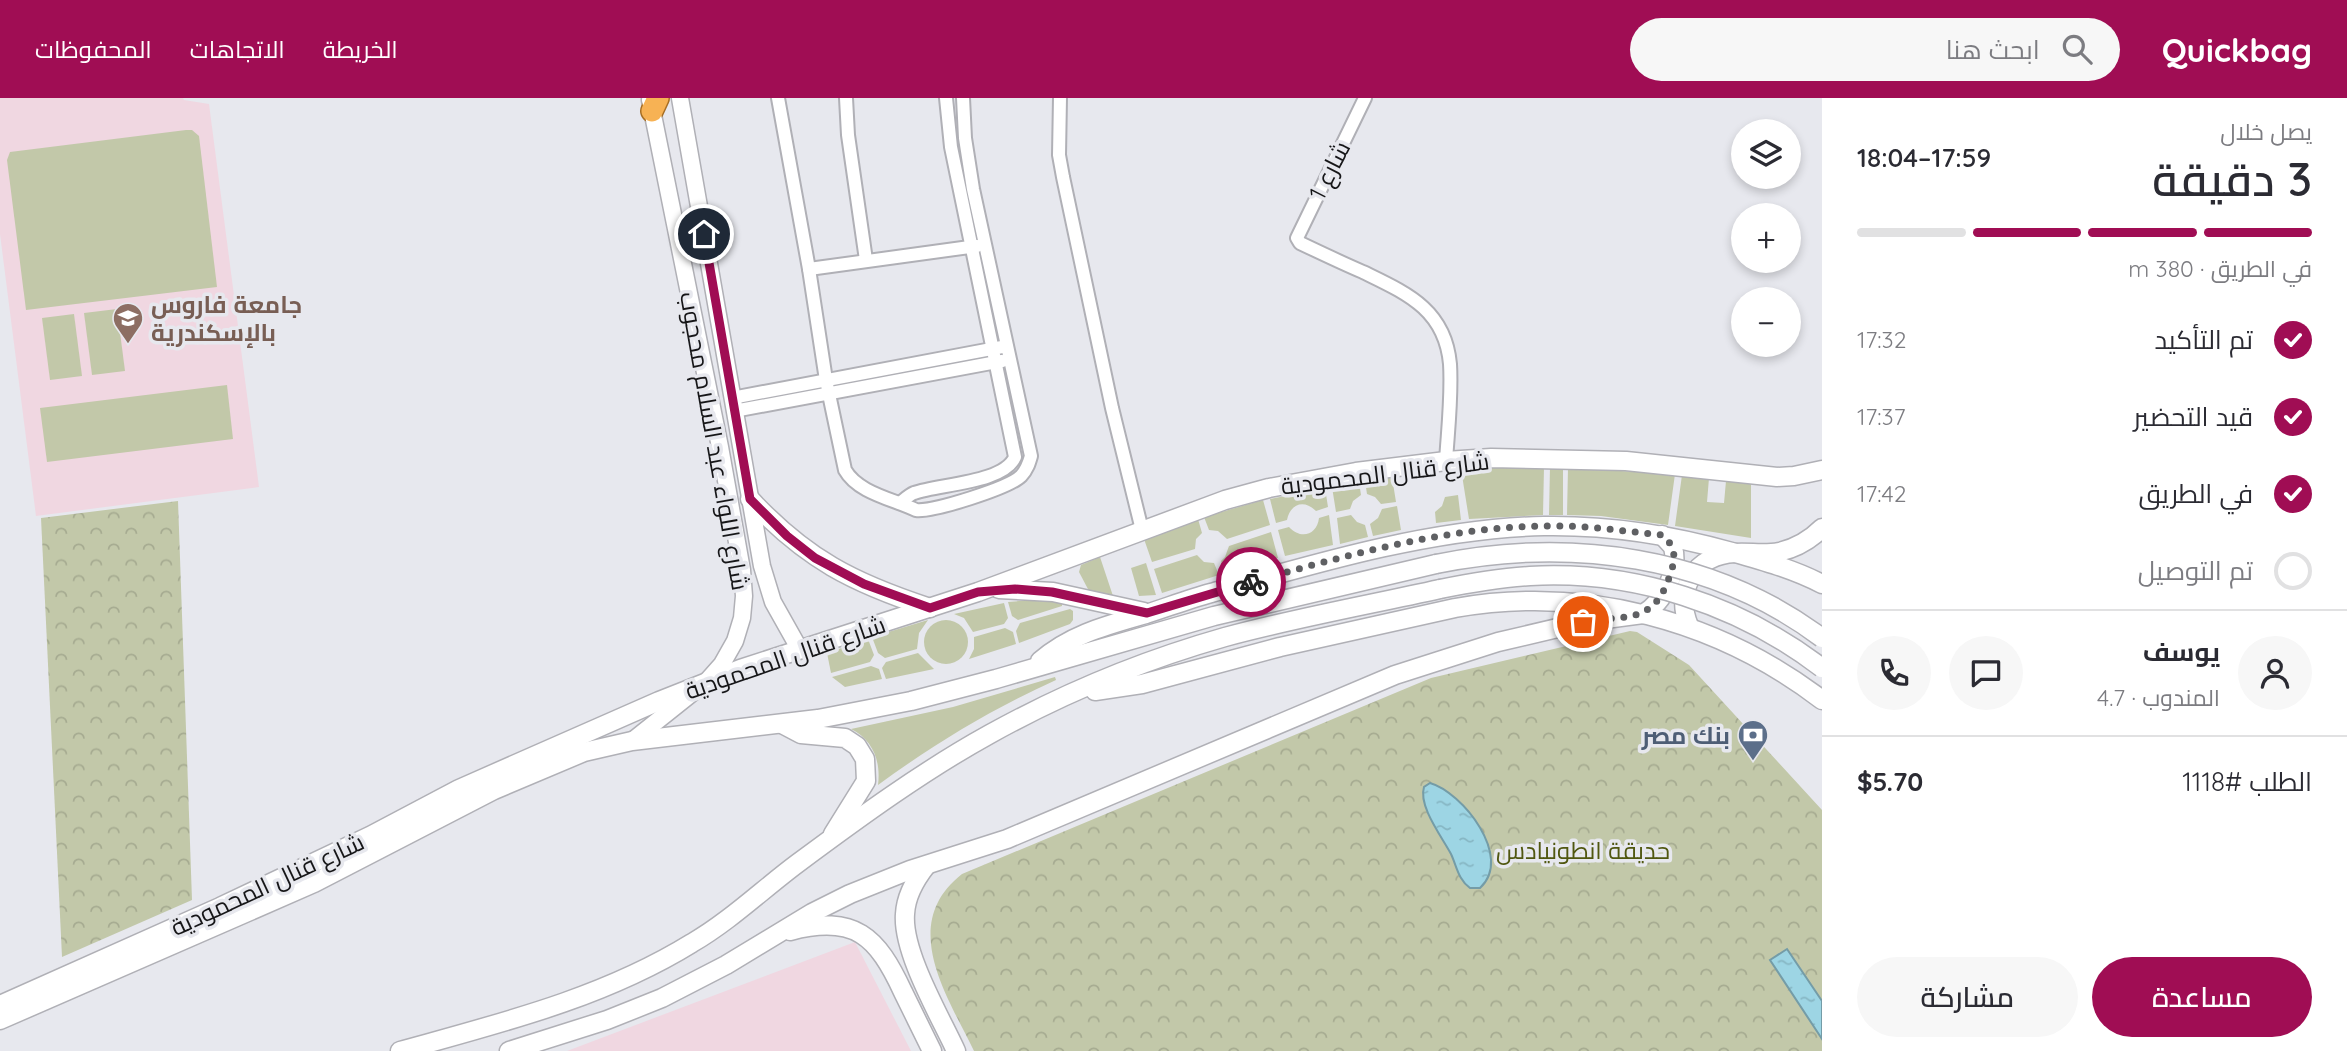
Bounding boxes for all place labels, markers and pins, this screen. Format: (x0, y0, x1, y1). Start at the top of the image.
pin (674, 204, 734, 264)
place label: جامعة فاروس بالإسكندرية (151, 289, 302, 348)
school or university icon: جامعة فاروس بالإسكندرية (111, 301, 145, 345)
pin (1553, 592, 1613, 652)
bank icon: بنك مصر (1736, 718, 1770, 762)
place label: بنك مصر (1641, 720, 1730, 750)

